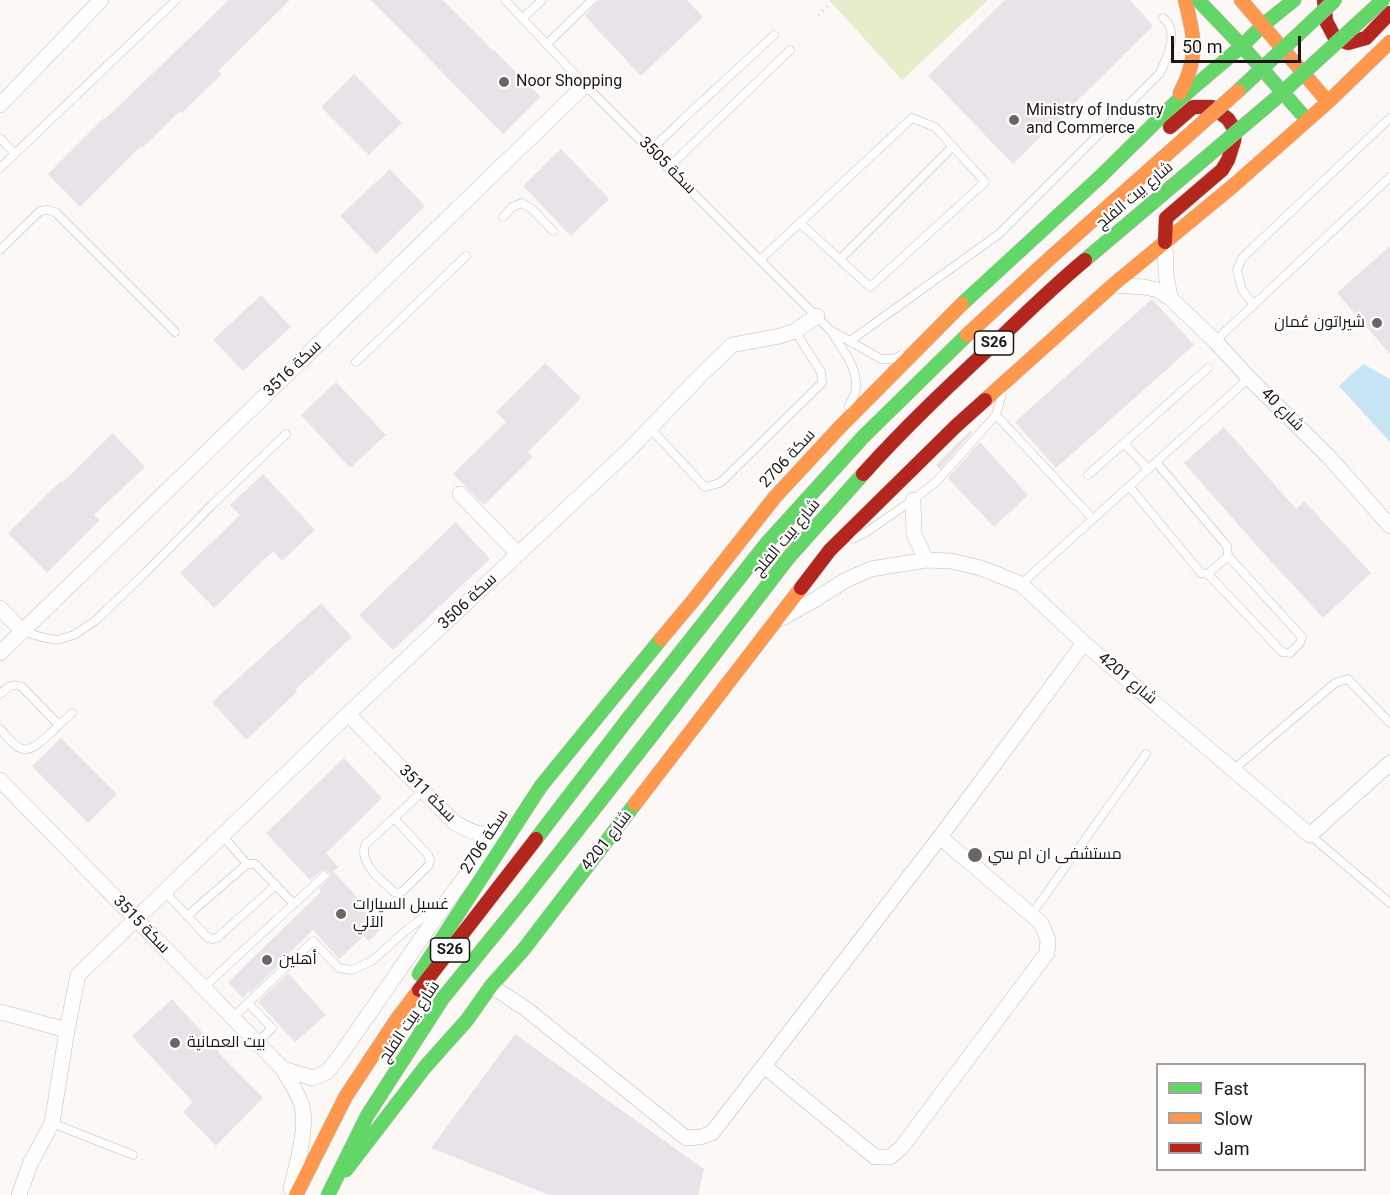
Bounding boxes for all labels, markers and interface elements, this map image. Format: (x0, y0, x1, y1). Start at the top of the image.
scale bar (1174, 24, 1304, 62)
text: 50 m (1182, 36, 1222, 57)
place label: Noor Shopping (516, 72, 622, 92)
marker: Noor Shopping (497, 75, 511, 89)
place label: Ministry of Industry and Commerce (1026, 101, 1163, 139)
marker: Ministry of Industry and Commerce (1007, 113, 1021, 127)
street label: سكة 3505 (634, 133, 700, 199)
street label: شارع بيت الفلج (1092, 158, 1178, 234)
place label: شيراتون عُمان (1274, 313, 1365, 333)
marker: شيراتون عُمان (1370, 316, 1384, 330)
road number: S26 (974, 331, 1014, 355)
street label: سكة 3516 (260, 337, 326, 401)
street label: 40 شارع (1256, 384, 1308, 436)
street label: سكة 2706 (756, 426, 820, 492)
street label: شارع بيت الفلج (749, 495, 825, 581)
street label: سكة 3506 (435, 570, 501, 634)
street label: شارع 4201 (1094, 649, 1160, 709)
street label: سكة 3511 (394, 761, 460, 827)
street label: سكة 2706 (457, 806, 513, 878)
street label: شارع 4201 (578, 807, 636, 875)
place label: مستشفى ان ام سي (988, 845, 1122, 865)
marker: مستشفى ان ام سي (966, 846, 984, 864)
street label: سكة 3515 (109, 892, 173, 958)
place label: غسيل السيارات الآلي (353, 895, 449, 933)
marker: غسيل السيارات الآلي (334, 907, 348, 921)
road number: S26 (430, 938, 470, 962)
place label: أهلين (279, 950, 317, 970)
marker: أهلين (260, 953, 274, 967)
street label: شارع بيت الفلج (376, 977, 444, 1067)
place label: بيت العمانية (187, 1033, 266, 1053)
marker: بيت العمانية (168, 1036, 182, 1050)
legend (1156, 1063, 1366, 1171)
text: Fast (1214, 1078, 1249, 1099)
text: Slow (1214, 1108, 1253, 1129)
text: Jam (1214, 1138, 1250, 1159)

